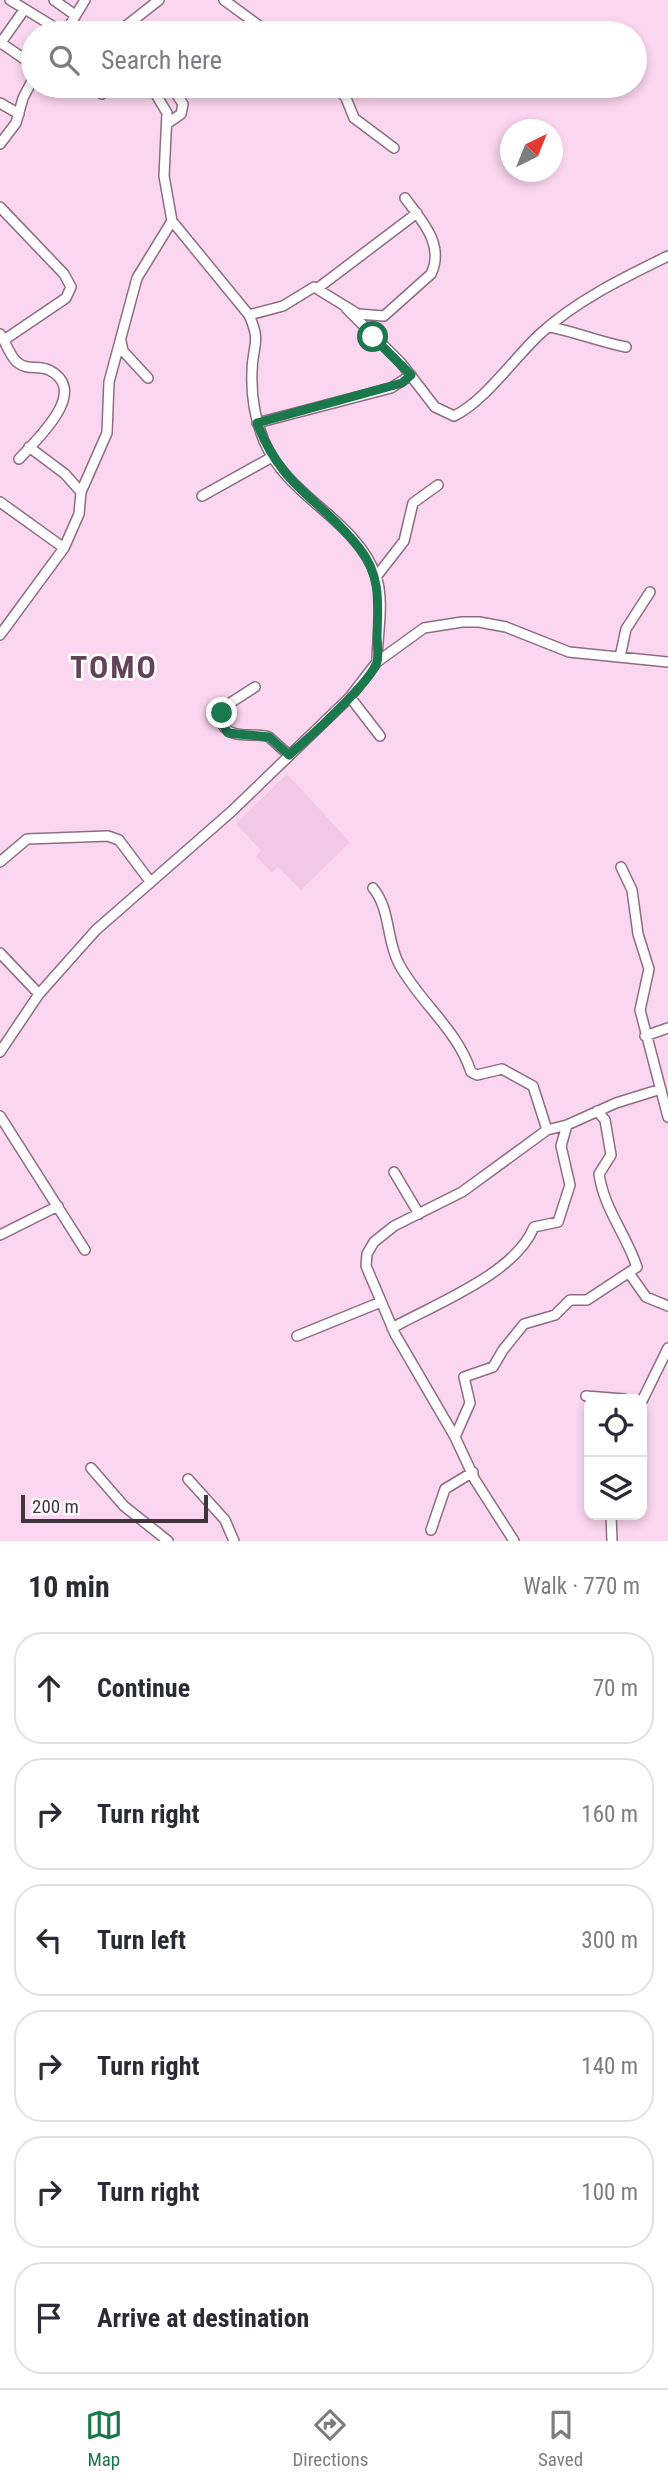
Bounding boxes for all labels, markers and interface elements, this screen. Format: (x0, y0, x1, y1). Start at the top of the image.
search box (21, 21, 647, 98)
icon: search (45, 41, 83, 79)
text: Search here (101, 45, 222, 75)
north arrow (500, 119, 563, 182)
route start (357, 321, 388, 352)
district label: TOMO (70, 648, 158, 686)
route end (206, 697, 237, 728)
map controls (584, 1394, 647, 1520)
button: locate (584, 1394, 647, 1457)
button: layers (584, 1457, 647, 1520)
scale bar (21, 1492, 208, 1524)
text: 200 m (32, 1495, 79, 1518)
text: 10 min (28, 1569, 110, 1604)
text: Walk · 770 m (523, 1573, 640, 1600)
icon: ahead (30, 1669, 68, 1707)
text: Continue (97, 1673, 190, 1703)
text: 70 m (593, 1675, 638, 1702)
icon: right (30, 1795, 68, 1833)
text: Turn right (97, 1799, 199, 1829)
text: 160 m (581, 1801, 638, 1828)
icon: left (30, 1921, 68, 1959)
text: Turn left (97, 1925, 186, 1955)
text: 300 m (581, 1927, 638, 1954)
icon: right (30, 2047, 68, 2085)
text: Turn right (97, 2051, 199, 2081)
text: 140 m (581, 2053, 638, 2080)
icon: right (30, 2173, 68, 2211)
text: Turn right (97, 2177, 199, 2207)
text: 100 m (581, 2179, 638, 2206)
icon: arrive (30, 2299, 68, 2337)
text: Arrive at destination (97, 2303, 309, 2333)
tab: Map (85, 2406, 123, 2471)
tab: Directions (292, 2406, 368, 2471)
tab: Saved (538, 2406, 583, 2471)

